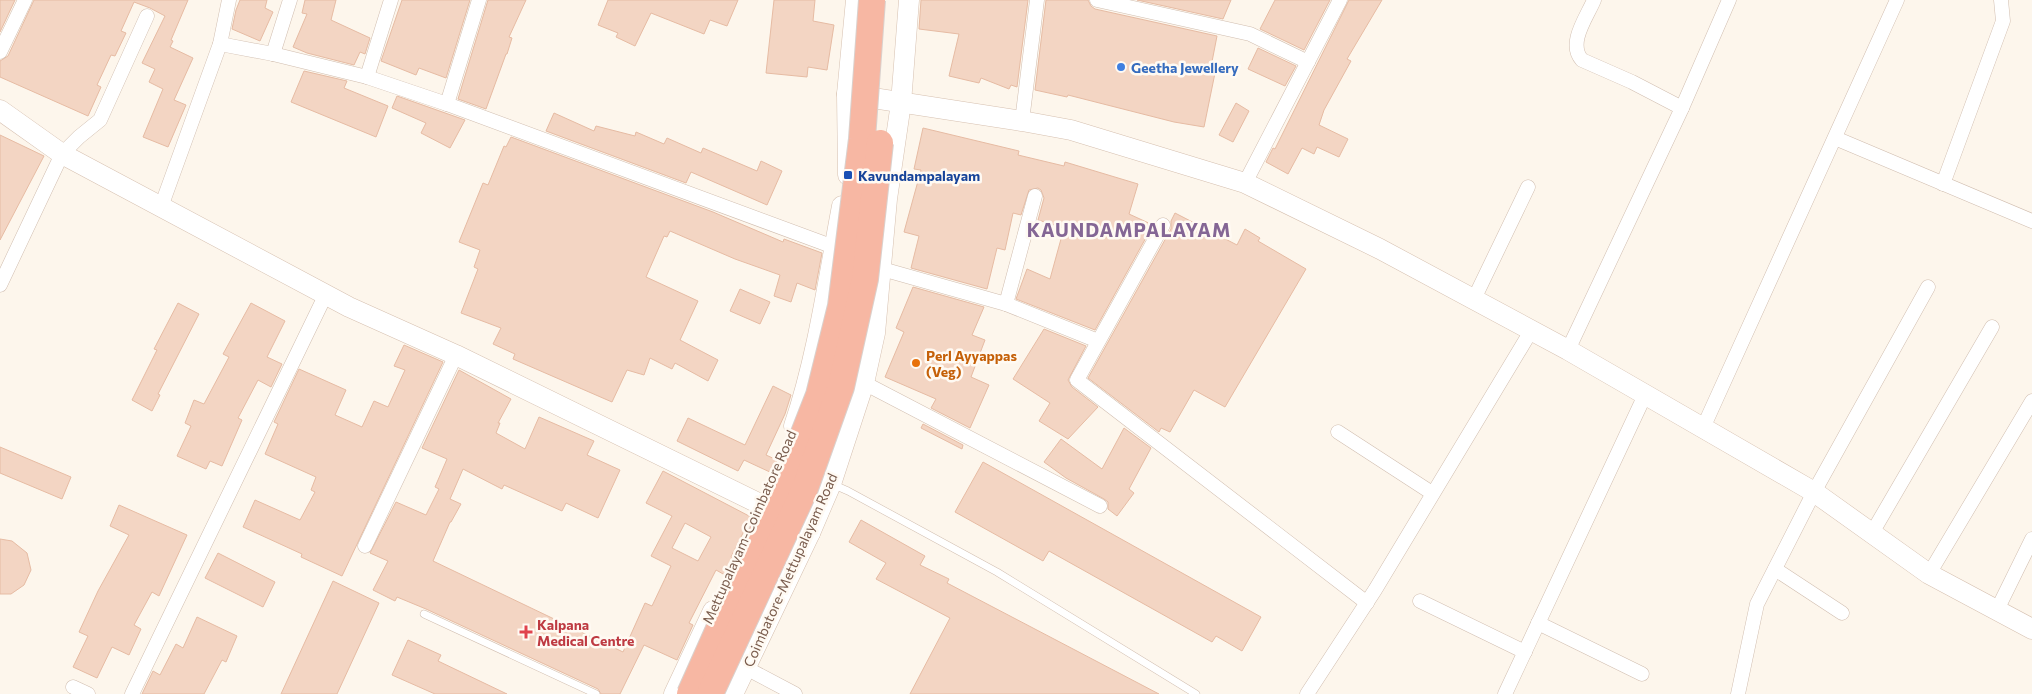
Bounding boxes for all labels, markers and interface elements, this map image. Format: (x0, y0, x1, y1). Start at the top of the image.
place label: Geetha Jewellery (1131, 59, 1239, 76)
marker: Geetha Jewellery (1115, 61, 1127, 73)
place label: Kavundampalayam (858, 167, 980, 184)
marker: Kavundampalayam (842, 169, 854, 181)
district label: KAUNDAMPALAYAM (1027, 218, 1231, 241)
place label: Perl Ayyappas (Veg) (926, 347, 1017, 380)
marker: Perl Ayyappas (Veg) (910, 357, 922, 369)
street label: Mettupalayam-Coimbatore Road (698, 427, 800, 627)
street label: Coimbatore-Mettupalayam Road (739, 470, 841, 670)
place label: Kalpana Medical Centre (537, 616, 634, 649)
marker: Kalpana Medical Centre (519, 625, 533, 639)

